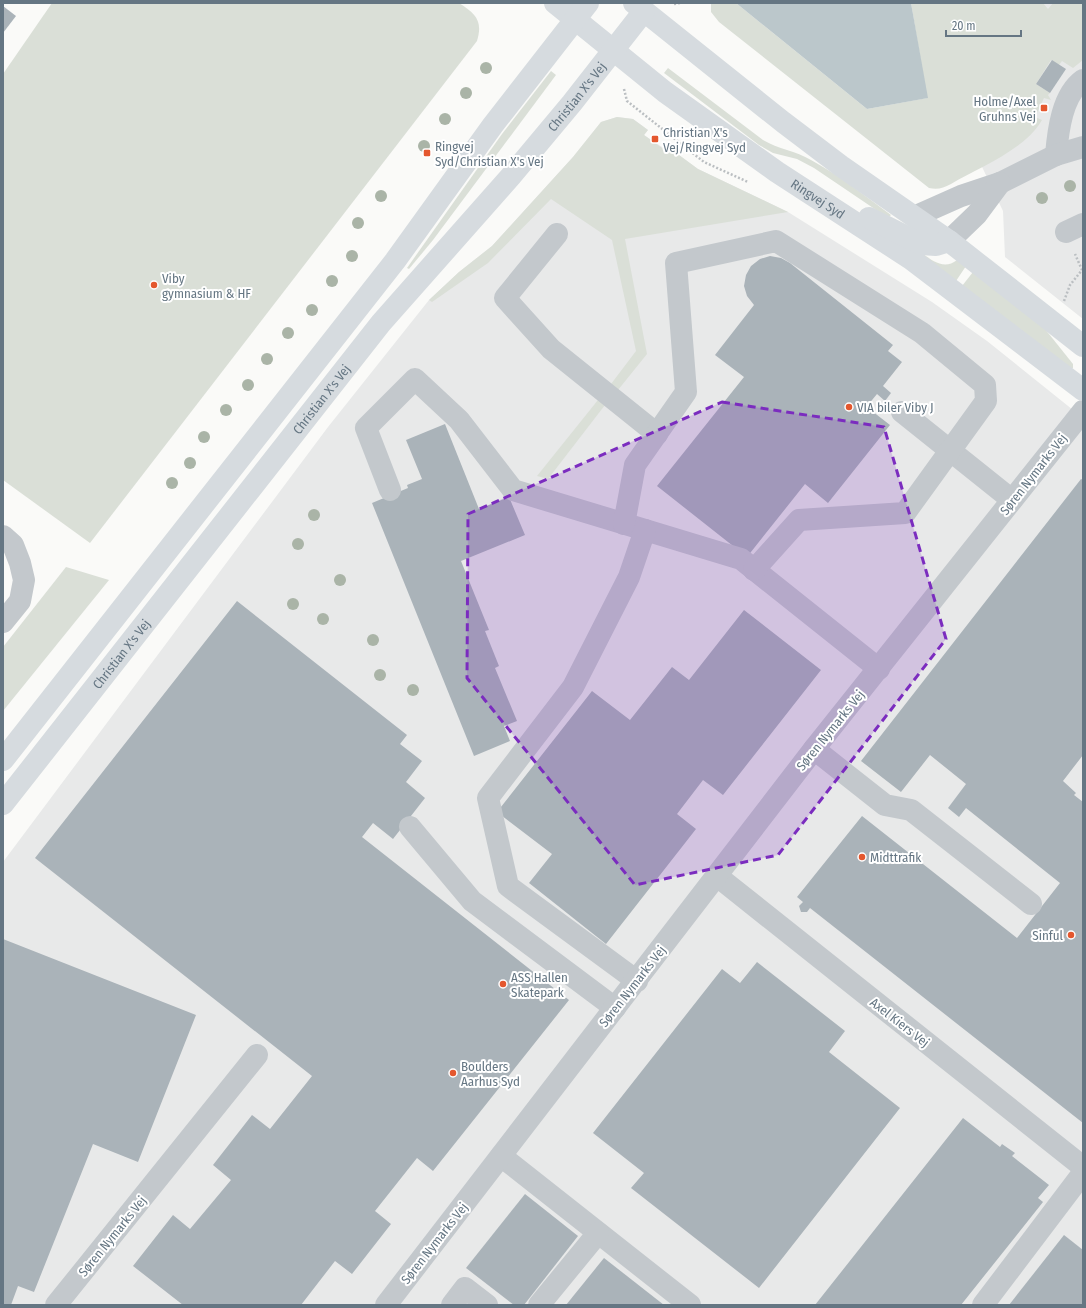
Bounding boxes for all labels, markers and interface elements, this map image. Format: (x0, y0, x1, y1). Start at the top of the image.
scale bar (946, 12, 1021, 38)
text: 20 m (952, 19, 976, 33)
street label: Christian X's Vej (545, 59, 609, 134)
place label: Holme/Axel Gruhns Vej (973, 94, 1037, 124)
marker: Holme/Axel Gruhns Vej (1039, 103, 1049, 113)
place label: Christian X's Vej/Ringvej Syd (663, 125, 746, 155)
marker: Christian X's Vej/Ringvej Syd (650, 134, 660, 144)
place label: Ringvej Syd/Christian X's Vej (435, 139, 544, 169)
marker: Ringvej Syd/Christian X's Vej (422, 148, 432, 158)
street label: Ringvej Syd (788, 176, 847, 222)
place label: Viby gymnasium & HF (162, 271, 251, 301)
marker: Viby gymnasium & HF (149, 280, 159, 290)
street label: Christian X's Vej (290, 362, 353, 437)
place label: VIA biler Viby J (857, 400, 934, 415)
marker: VIA biler Viby J (844, 402, 854, 412)
street label: Søren Nymarks Vej (997, 431, 1070, 518)
street label: Christian X's Vej (90, 616, 153, 692)
street label: Søren Nymarks Vej (793, 687, 867, 773)
place label: Midttrafik (870, 850, 922, 865)
marker: Midttrafik (857, 852, 867, 862)
place label: Sinful (1032, 928, 1064, 943)
marker: Sinful (1066, 930, 1076, 940)
street label: Søren Nymarks Vej (596, 943, 669, 1030)
place label: ASS Hallen Skatepark (511, 970, 568, 1000)
marker: ASS Hallen Skatepark (498, 979, 508, 989)
street label: Axel Kiers Vej (867, 995, 932, 1050)
place label: Boulders Aarhus Syd (461, 1059, 520, 1089)
marker: Boulders Aarhus Syd (448, 1068, 458, 1078)
street label: Søren Nymarks Vej (75, 1193, 149, 1279)
street label: Søren Nymarks Vej (398, 1200, 471, 1287)

